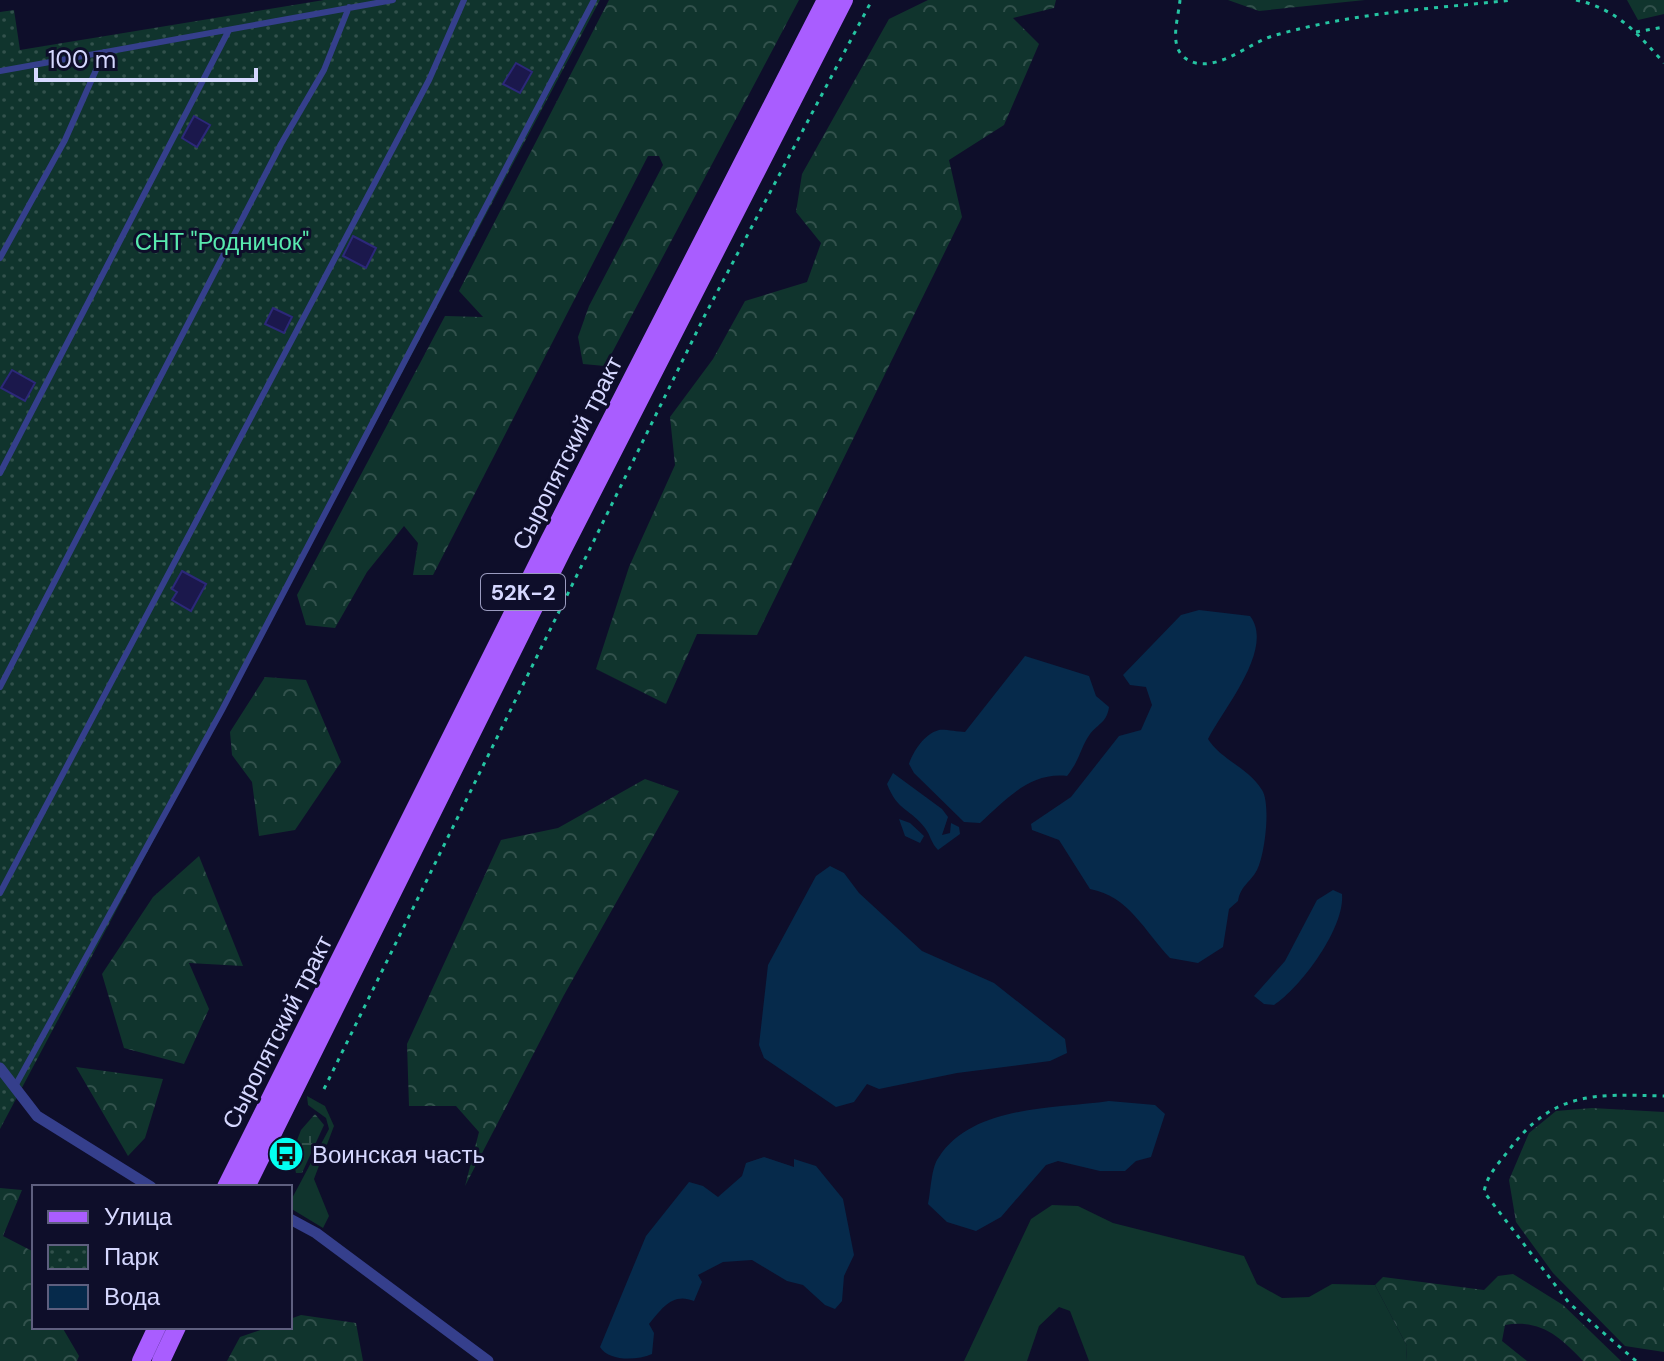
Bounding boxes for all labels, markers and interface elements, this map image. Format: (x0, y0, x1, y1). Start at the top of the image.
scale bar (36, 32, 256, 82)
text: 100 m (48, 44, 116, 75)
park label: СНТ "Родничок" (135, 226, 309, 257)
street label: Сыропятский тракт (505, 351, 629, 555)
road number: 52К-2 (481, 574, 565, 610)
street label: Сыропятский тракт (215, 930, 339, 1134)
bus stop icon: Воинская часть (267, 1135, 305, 1173)
place label: Воинская часть (312, 1139, 485, 1170)
legend (32, 1185, 292, 1329)
text: Улица (104, 1201, 173, 1232)
text: Парк (104, 1241, 159, 1272)
text: Вода (104, 1281, 161, 1312)

